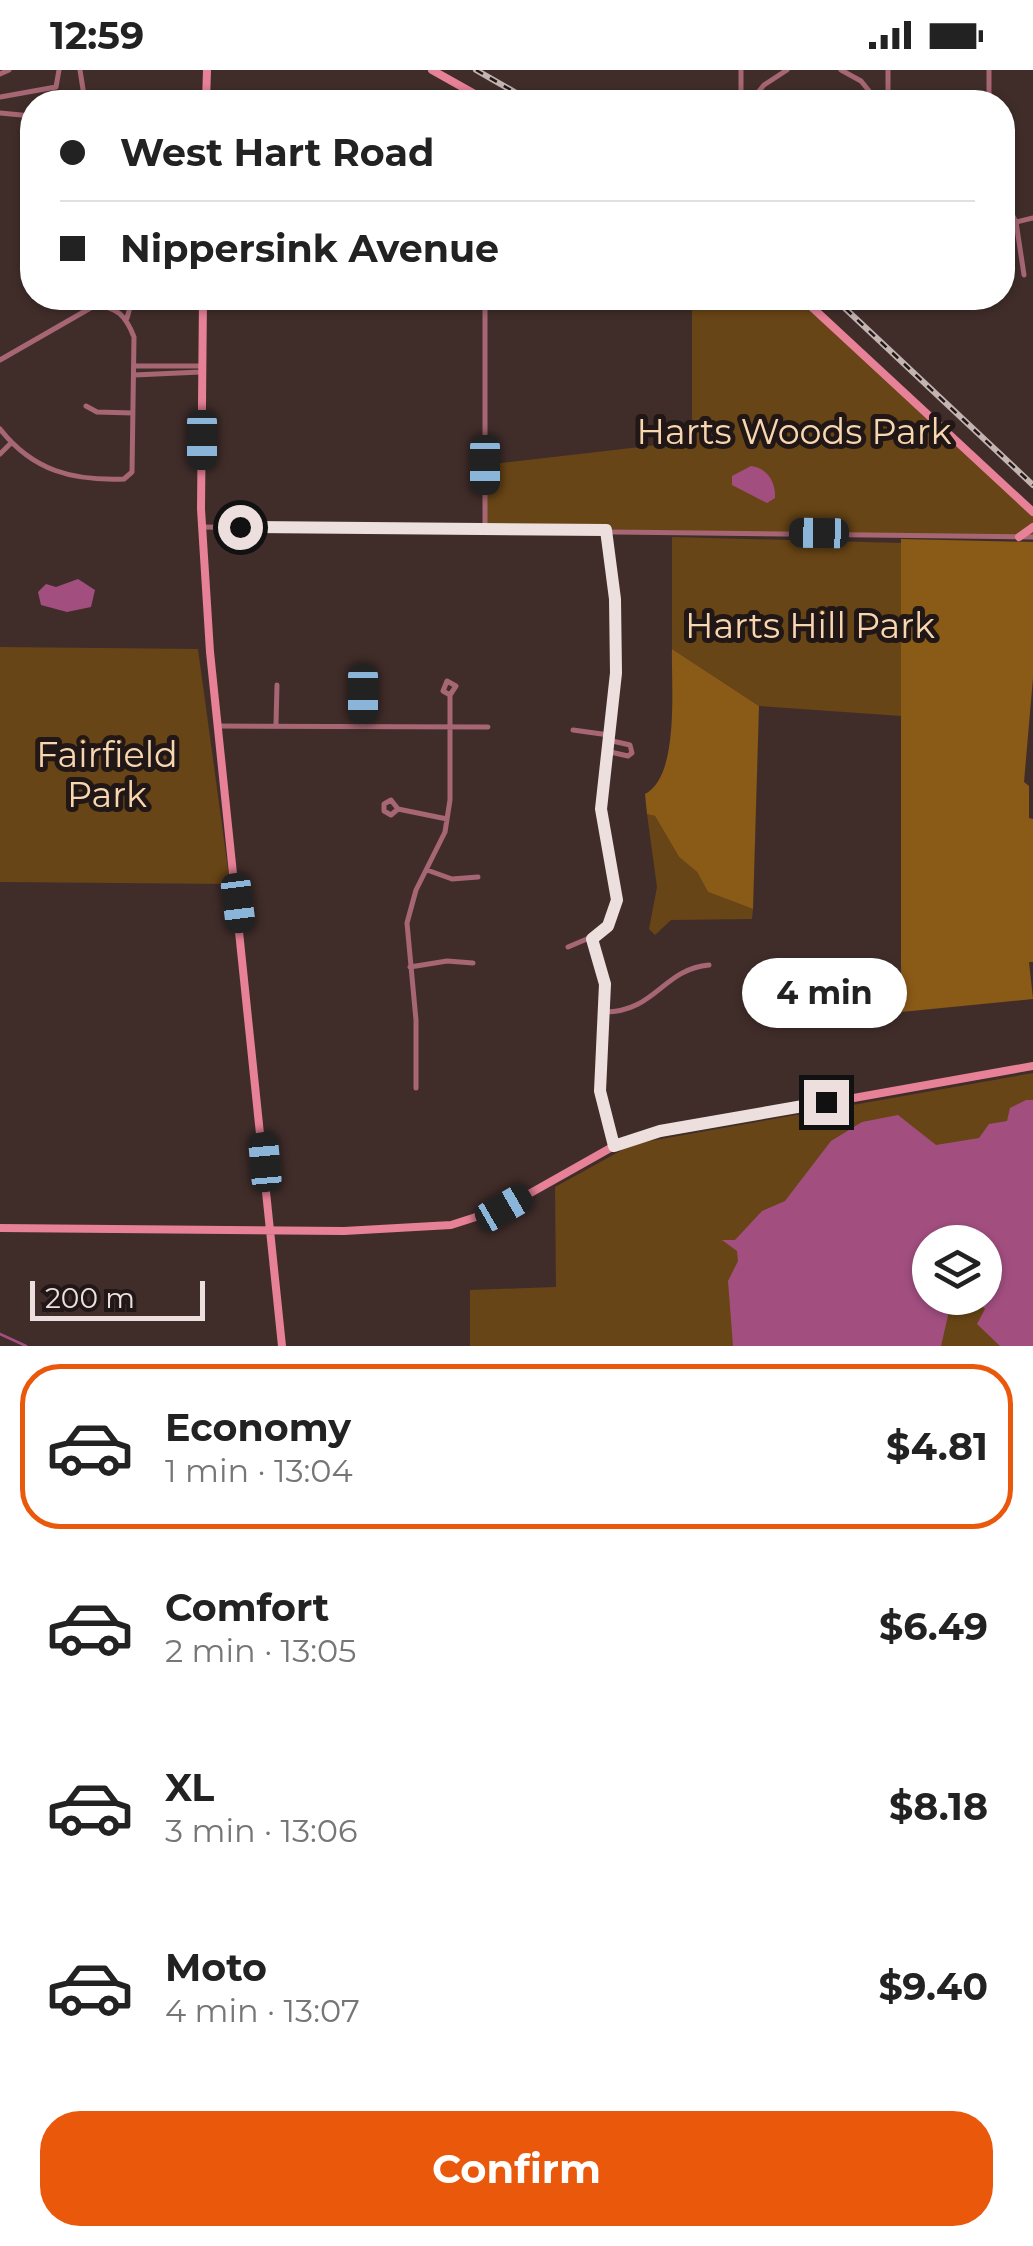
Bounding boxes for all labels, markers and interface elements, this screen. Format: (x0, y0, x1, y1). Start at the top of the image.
text: 12:59 (50, 12, 144, 59)
text: West Hart Road (120, 129, 434, 176)
text: Nippersink Avenue (120, 225, 499, 272)
car (187, 410, 217, 470)
park label: Harts Woods Park (637, 410, 952, 453)
car (470, 435, 500, 495)
route start (218, 505, 263, 550)
car (789, 517, 849, 549)
park label: Harts Hill Park (685, 604, 935, 647)
car (348, 664, 378, 724)
park label: Fairfield Park (36, 733, 178, 816)
car (219, 871, 257, 935)
callout: 4 min (744, 957, 908, 1027)
text: 4 min (776, 973, 873, 1012)
route end (804, 1080, 849, 1125)
car (247, 1131, 283, 1193)
car (471, 1180, 537, 1236)
map controls (912, 1225, 1002, 1315)
button: layers (912, 1225, 1002, 1315)
scale bar (30, 1276, 205, 1320)
text: 200 m (45, 1281, 135, 1315)
icon: car (45, 1402, 135, 1492)
text: Economy (165, 1404, 351, 1451)
text: $4.81 (886, 1423, 988, 1470)
text: 1 min · 13:04 (165, 1451, 353, 1490)
icon: car (45, 1582, 135, 1672)
text: Comfort (165, 1584, 329, 1631)
text: $6.49 (879, 1603, 988, 1650)
text: 2 min · 13:05 (165, 1631, 356, 1670)
icon: car (45, 1762, 135, 1852)
text: XL (165, 1764, 214, 1811)
text: $8.18 (889, 1783, 988, 1830)
text: 3 min · 13:06 (165, 1811, 358, 1850)
icon: car (45, 1942, 135, 2032)
text: Moto (165, 1944, 267, 1991)
text: $9.40 (879, 1963, 988, 2010)
text: 4 min · 13:07 (165, 1991, 360, 2030)
button: Confirm (40, 2111, 993, 2226)

